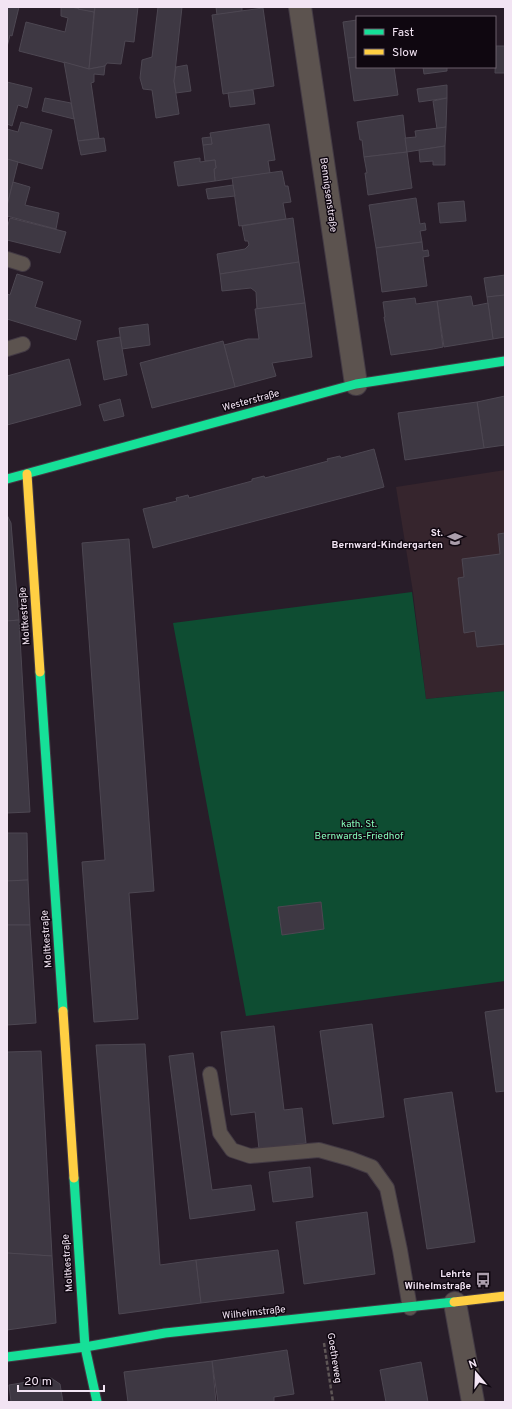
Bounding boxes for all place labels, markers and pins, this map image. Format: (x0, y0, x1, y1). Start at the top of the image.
place label: St. Bernward-Kindergarten (332, 527, 444, 552)
school or university icon: St. Bernward-Kindergarten (446, 530, 464, 548)
place label: Lehrte Wilhelmstraße (404, 1268, 471, 1293)
bus stop icon: Lehrte Wilhelmstraße (474, 1271, 492, 1289)

